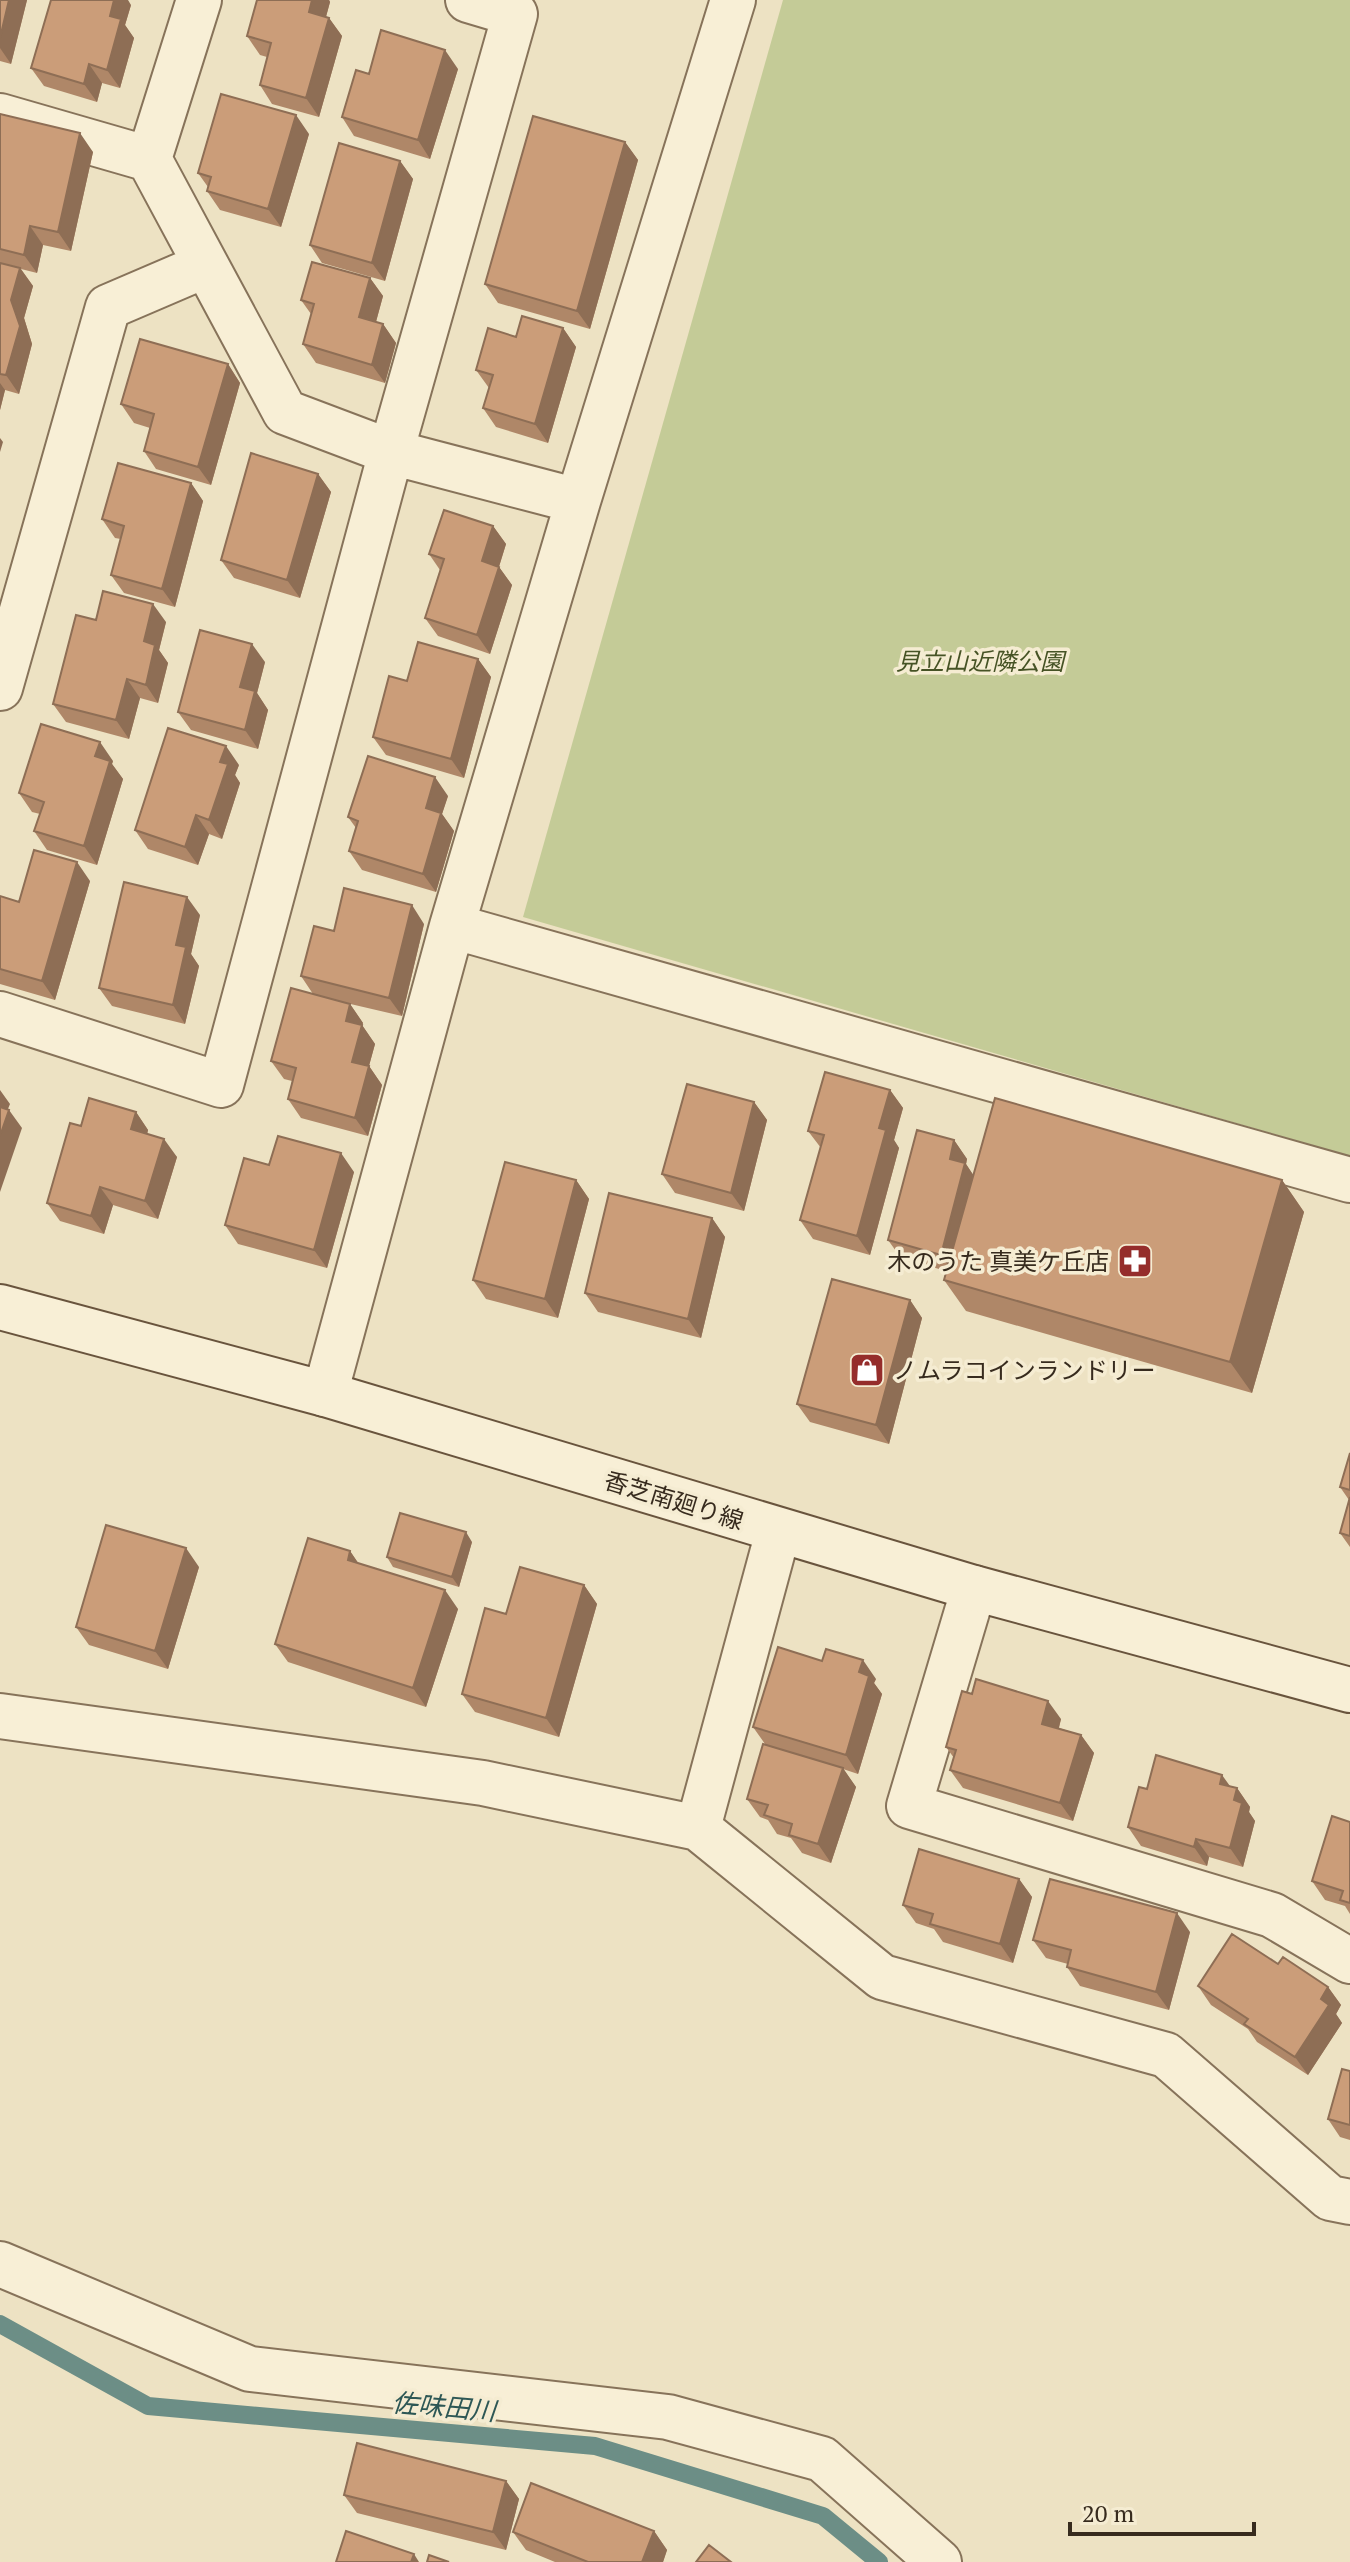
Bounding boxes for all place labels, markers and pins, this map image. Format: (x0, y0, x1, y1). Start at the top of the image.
pharmacy icon: 木のうた 真美ケ丘店 (1116, 1242, 1154, 1280)
place label: 木のうた 真美ケ丘店 (887, 1245, 1109, 1277)
shop icon: ノムラコインランドリー (848, 1351, 886, 1389)
place label: ノムラコインランドリー (893, 1354, 1156, 1386)

